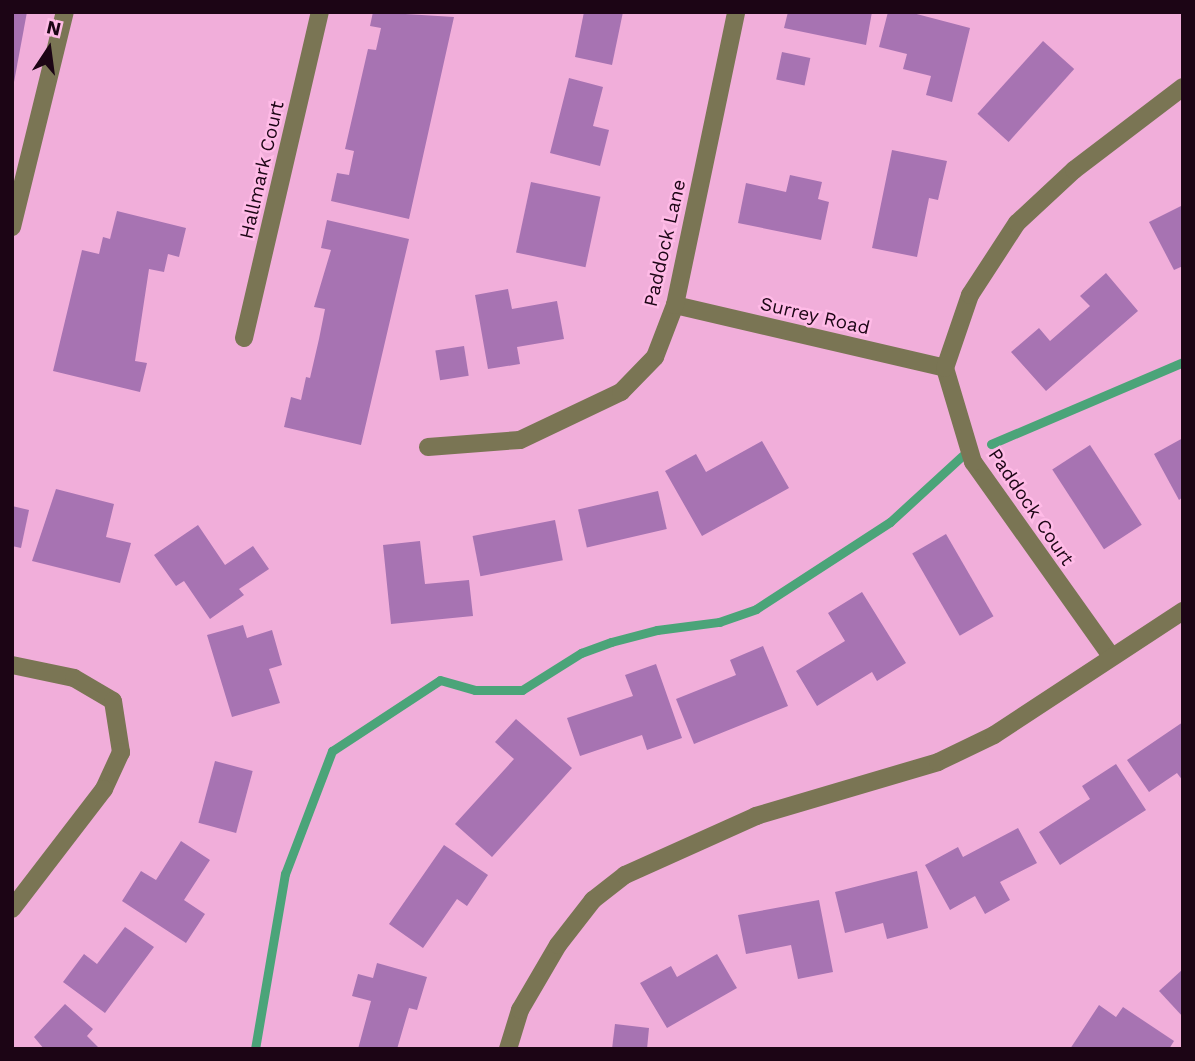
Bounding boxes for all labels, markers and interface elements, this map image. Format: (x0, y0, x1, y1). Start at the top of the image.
north arrow (14, 14, 84, 84)
text: N (44, 15, 63, 41)
street label: Hallmark Court (235, 99, 289, 241)
street label: Paddock Lane (639, 177, 691, 309)
street label: Surrey Road (758, 292, 872, 340)
street label: Paddock Court (983, 444, 1079, 570)

